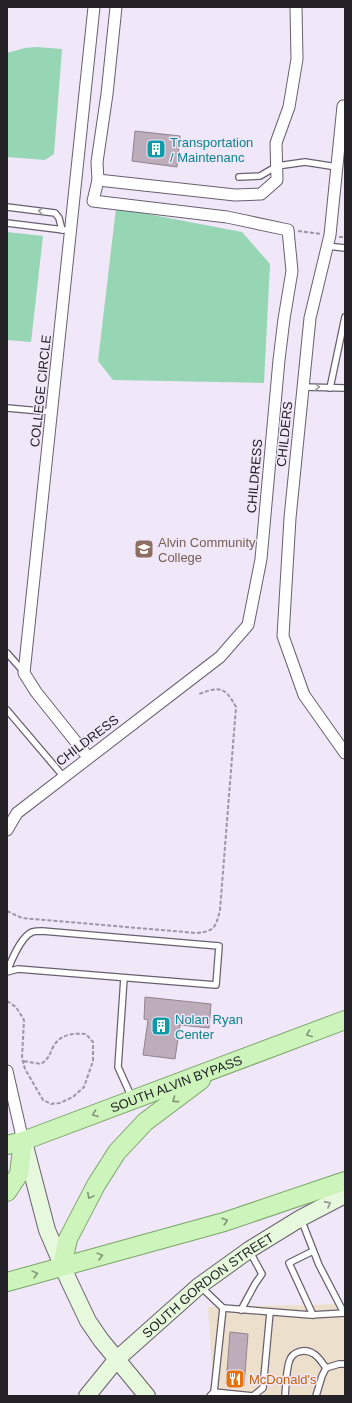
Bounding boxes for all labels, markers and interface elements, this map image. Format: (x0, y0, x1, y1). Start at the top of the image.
place label: Transportation / Maintenanc (170, 135, 253, 165)
building icon: Transportation / Maintenanc (145, 138, 167, 160)
one-way arrow (38, 207, 44, 216)
street label: COLLEGE CIRCLE (27, 334, 54, 448)
one-way arrow (314, 383, 320, 392)
street label: CHILDERS (274, 400, 295, 468)
street label: CHILDRESS (244, 438, 265, 514)
place label: Alvin Community College (158, 535, 256, 565)
school or university icon: Alvin Community College (133, 538, 155, 560)
street label: CHILDRESS (53, 712, 122, 769)
place label: Nolan Ryan Center (175, 1012, 243, 1042)
building icon: Nolan Ryan Center (150, 1015, 172, 1037)
one-way arrow (305, 1029, 312, 1037)
street label: SOUTH ALVIN BYPASS (108, 1052, 245, 1116)
one-way arrow (172, 1095, 179, 1103)
one-way arrow (92, 1109, 99, 1117)
one-way arrow (88, 1192, 95, 1199)
one-way arrow (324, 1201, 332, 1209)
one-way arrow (221, 1217, 228, 1226)
street label: SOUTH GORDON STREET (139, 1230, 276, 1341)
one-way arrow (96, 1252, 103, 1261)
one-way arrow (31, 1270, 38, 1279)
restaurant icon: McDonald's (224, 1368, 246, 1390)
place label: McDonald's (249, 1372, 317, 1387)

